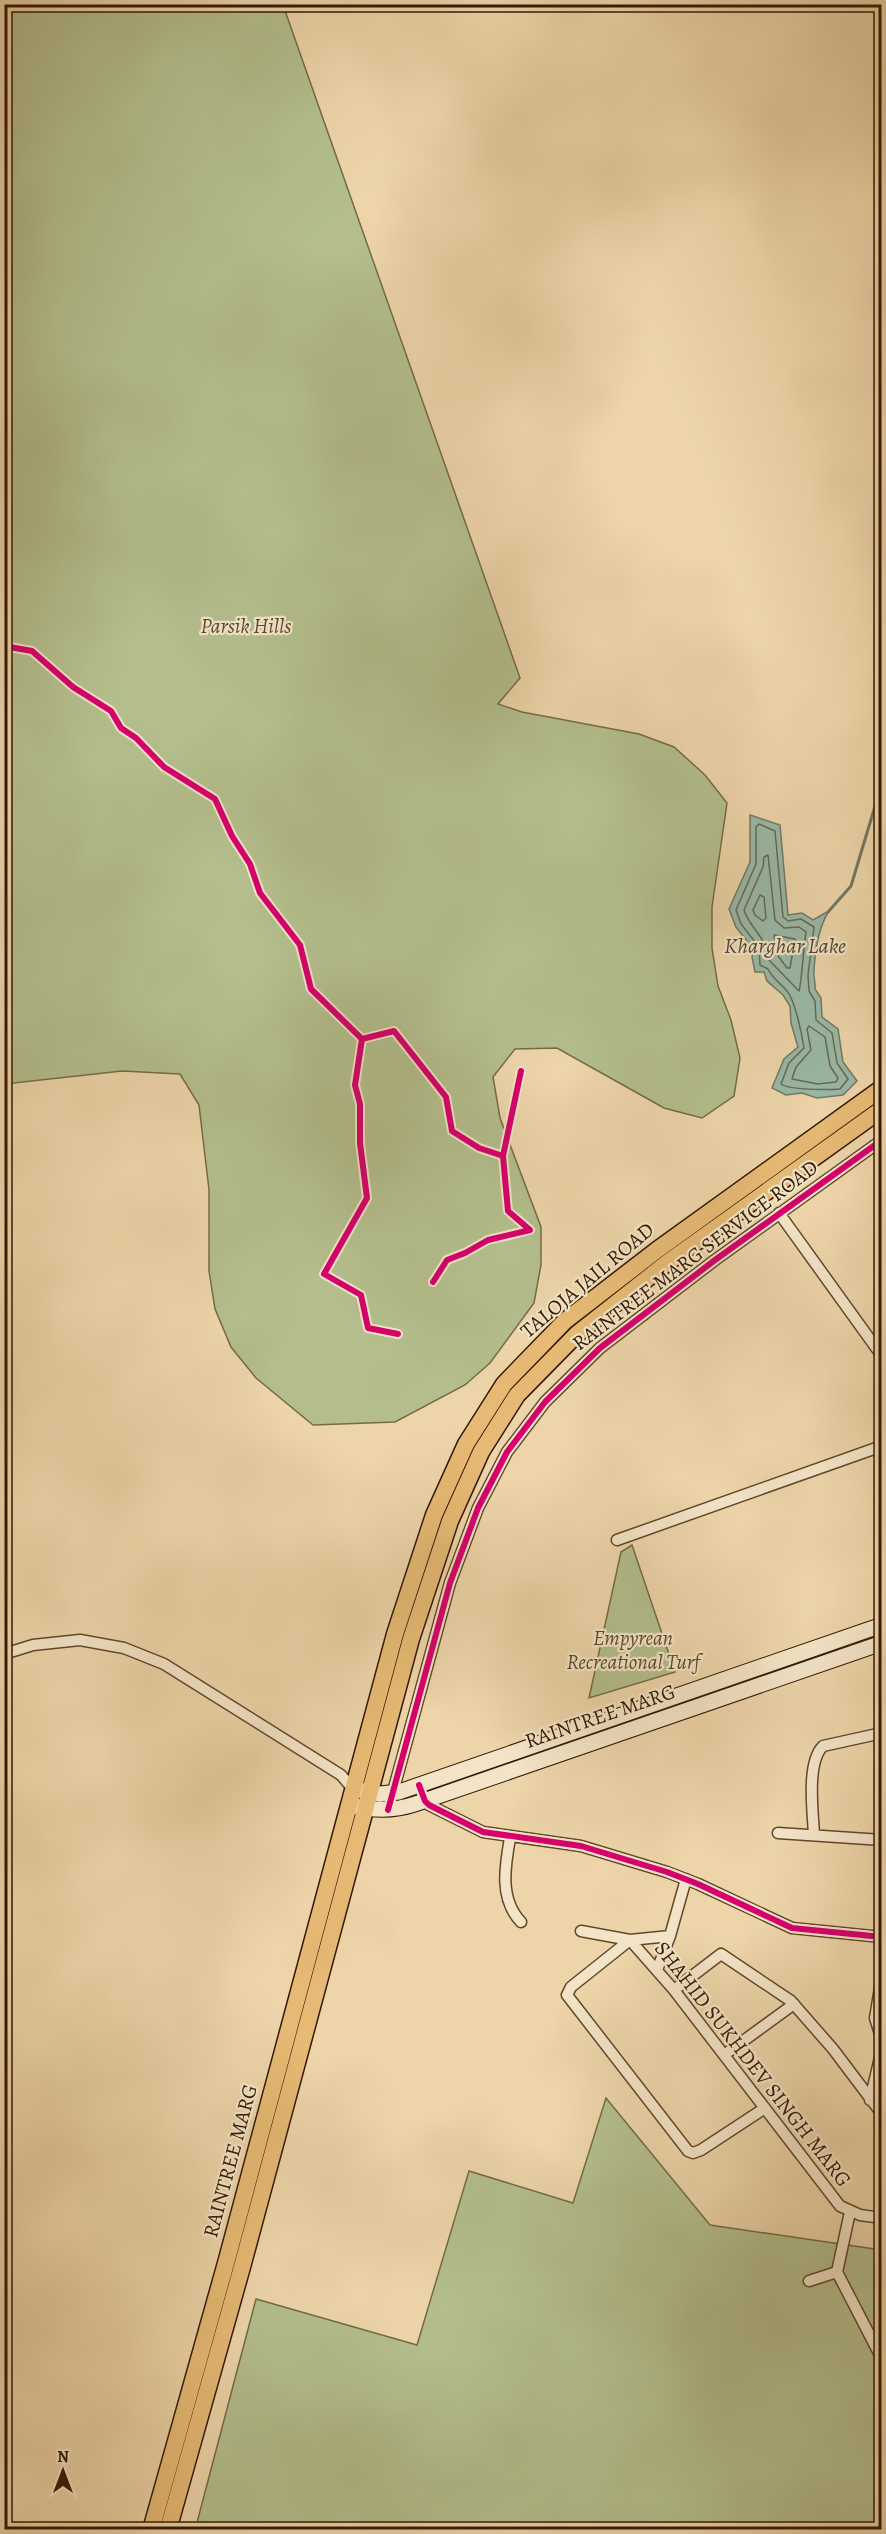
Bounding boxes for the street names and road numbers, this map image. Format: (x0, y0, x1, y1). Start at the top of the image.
street label: RAINTREE MARG SERVICE ROAD (566, 1153, 824, 1357)
street label: TALOJA JAIL ROAD (514, 1216, 660, 1344)
street label: RAINTREE MARG (521, 1677, 679, 1755)
street label: SHAHID SUKHDEV SINGH MARG (648, 1935, 858, 2193)
street label: RAINTREE MARG (196, 2081, 264, 2241)

